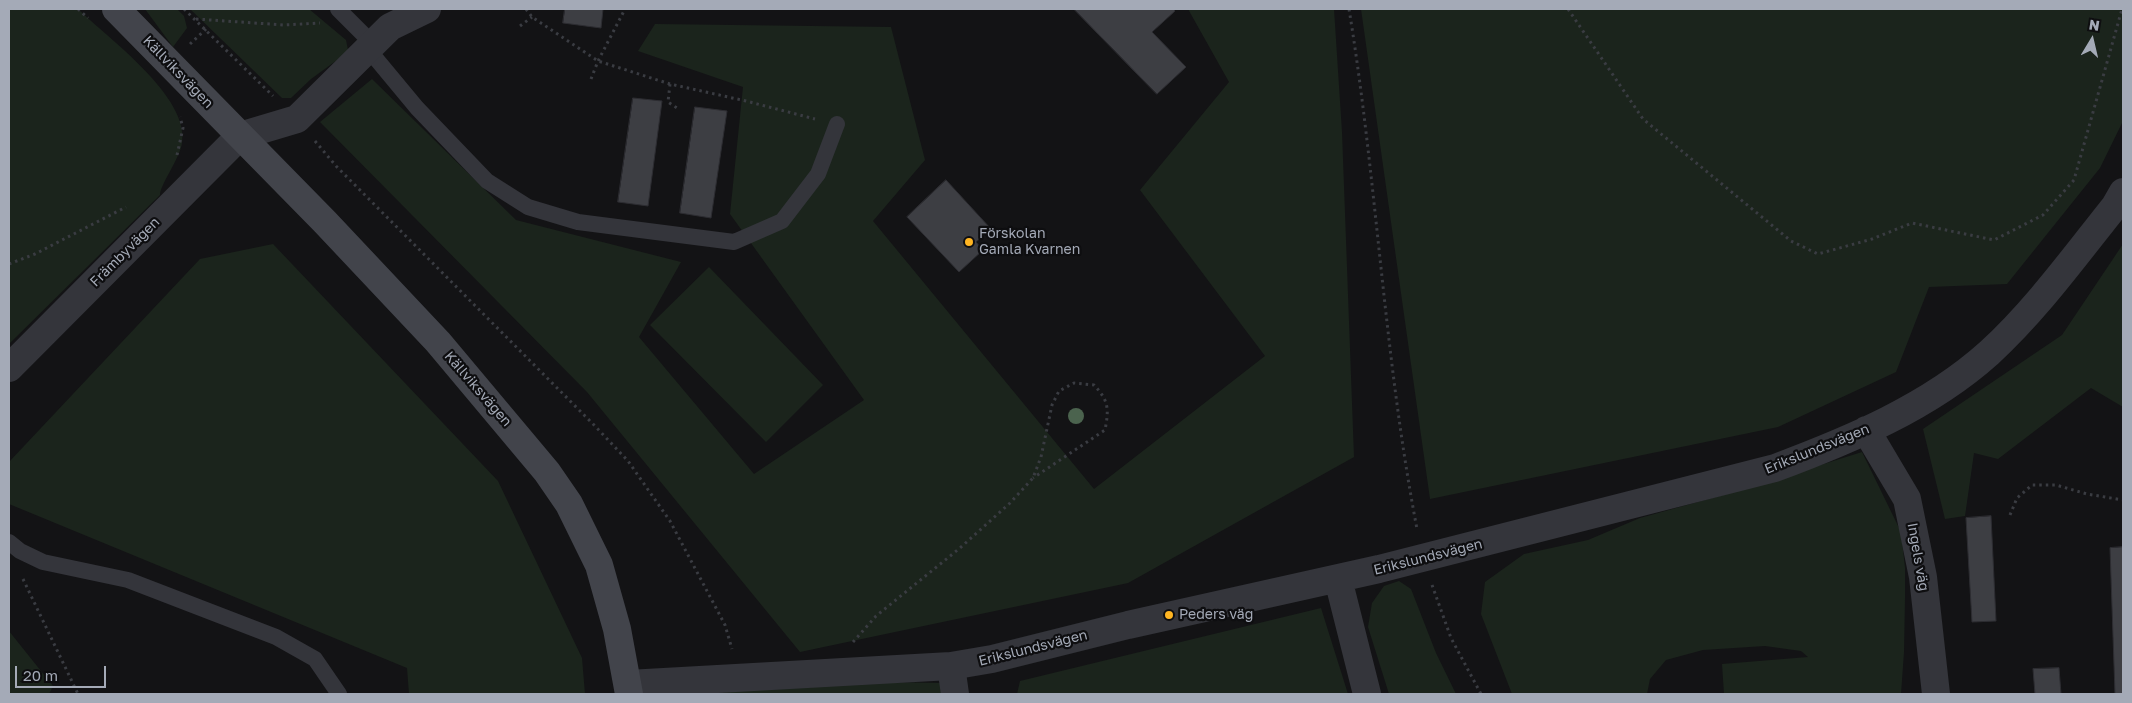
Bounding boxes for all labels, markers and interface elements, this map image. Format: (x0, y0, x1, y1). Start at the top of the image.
north arrow (2067, 15, 2117, 65)
text: N (2088, 15, 2101, 34)
street label: Källviksvägen (139, 32, 217, 112)
street label: Främbyvägen (87, 214, 163, 290)
place label: Förskolan Gamla Kvarnen (979, 226, 1080, 258)
marker: Förskolan Gamla Kvarnen (963, 236, 975, 248)
street label: Källviksvägen (441, 348, 515, 430)
street label: Erikslundsvägen (1762, 420, 1872, 478)
street label: Ingels väg (1904, 521, 1932, 593)
street label: Erikslundsvägen (1372, 535, 1484, 579)
place label: Peders väg (1179, 607, 1253, 623)
marker: Peders väg (1163, 609, 1175, 621)
street label: Erikslundsvägen (977, 626, 1089, 670)
scale bar (18, 656, 109, 688)
text: 20 m (23, 666, 58, 684)

